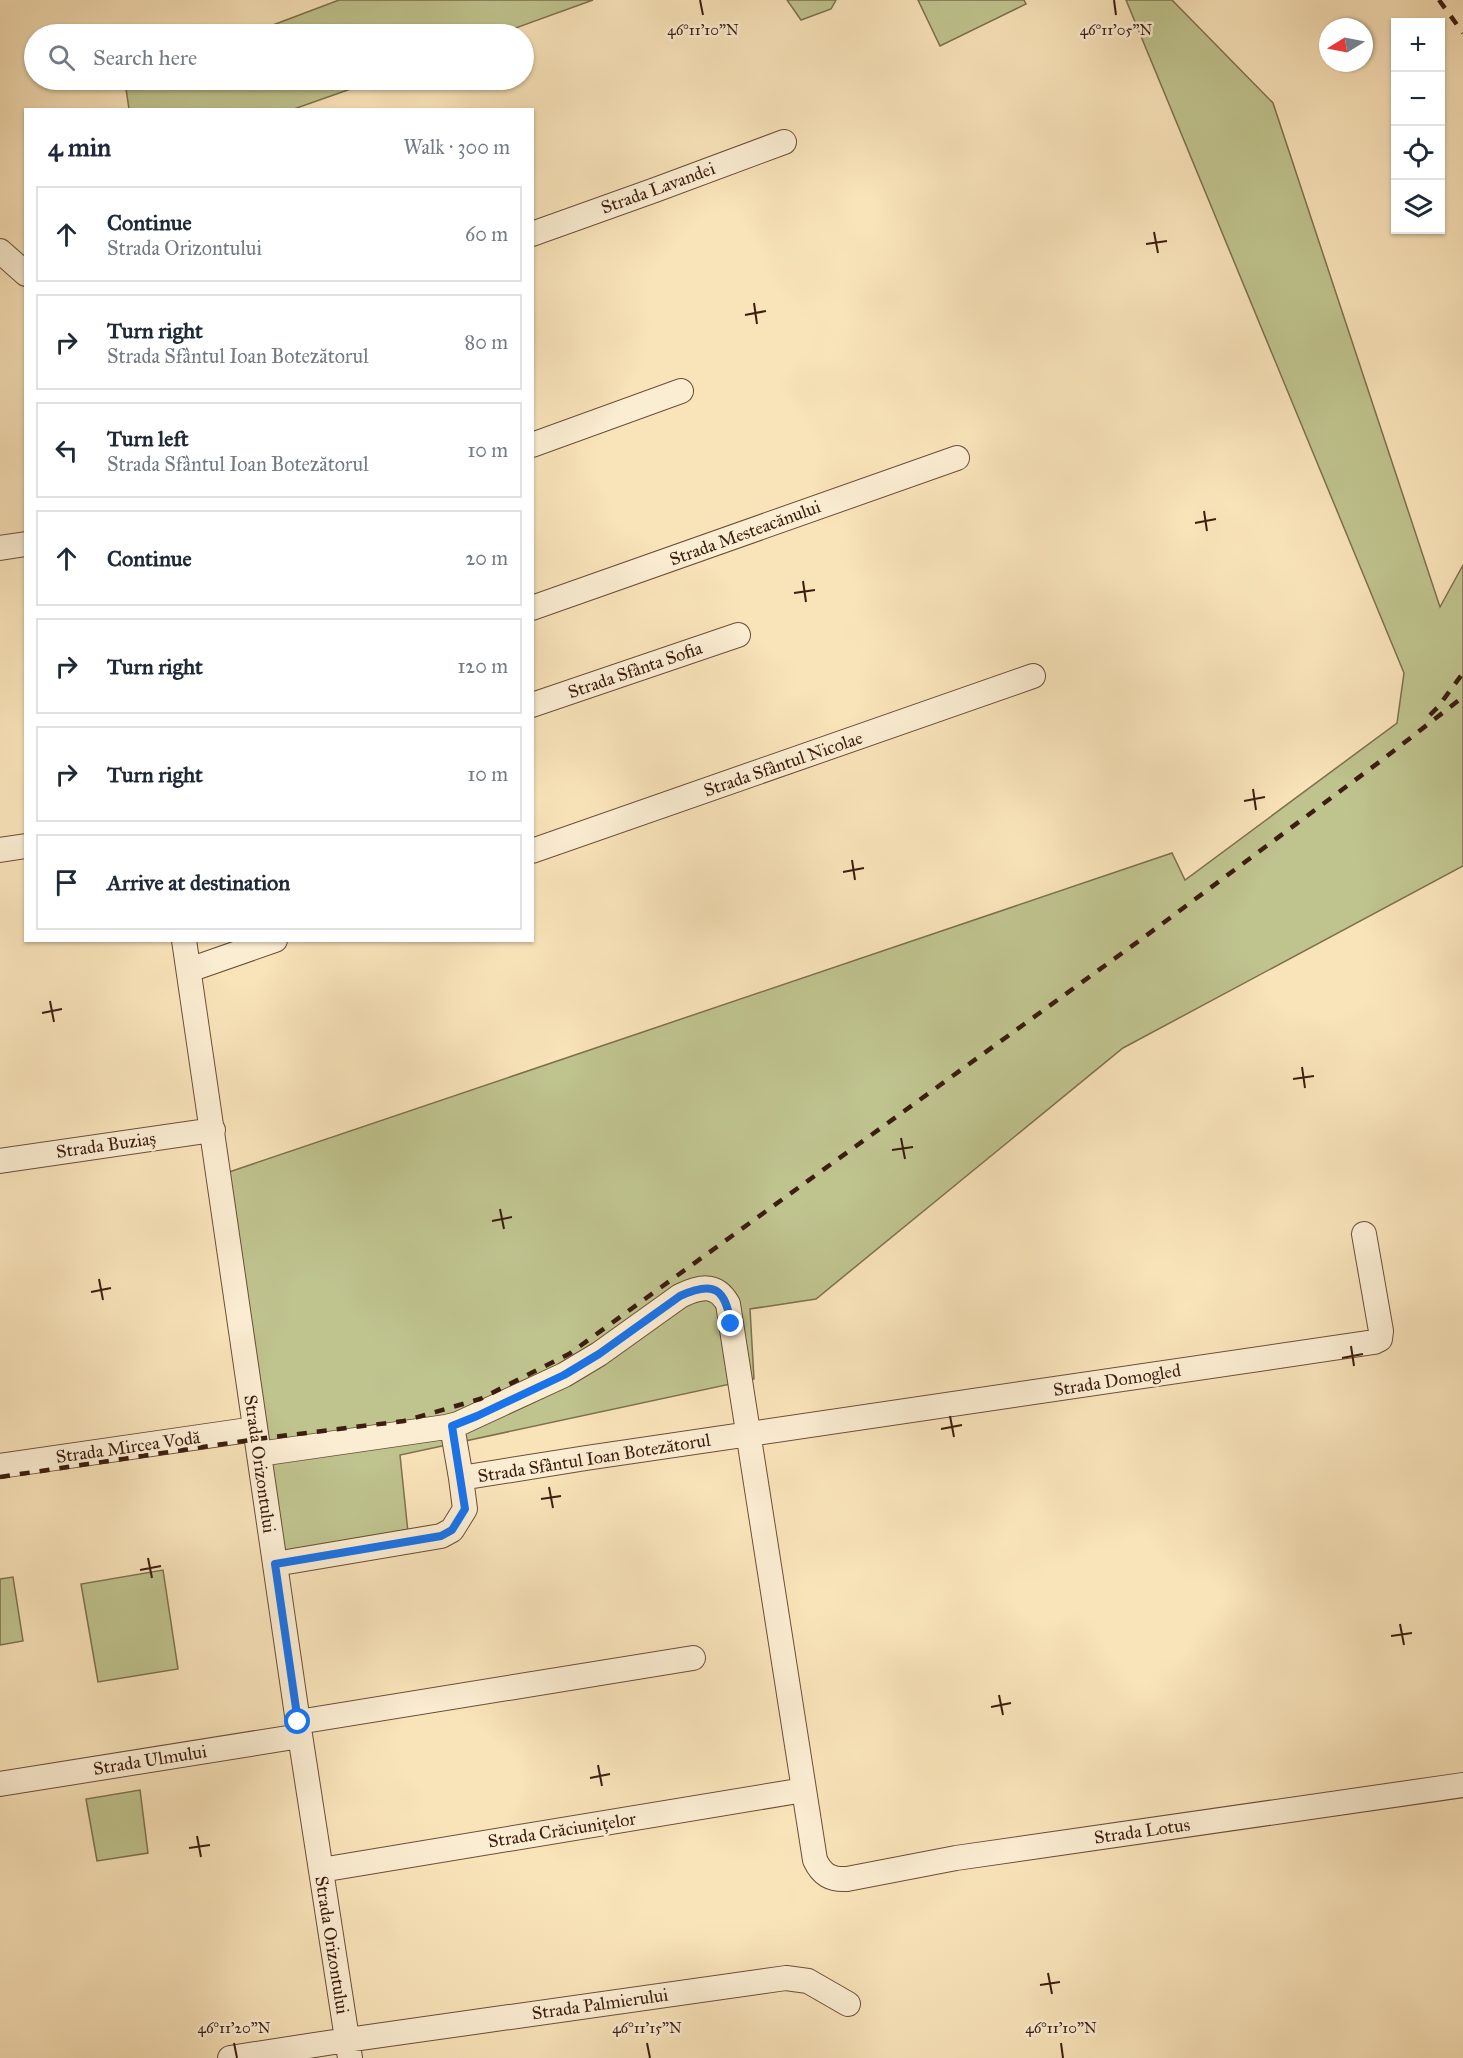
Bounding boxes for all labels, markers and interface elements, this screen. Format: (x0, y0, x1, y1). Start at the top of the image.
north arrow (1319, 18, 1373, 72)
map controls (1391, 18, 1445, 234)
button: + (1391, 18, 1445, 72)
text: 46°11'10"N (667, 21, 739, 39)
text: 46°11'05"N (1080, 21, 1153, 39)
search box (24, 24, 534, 90)
icon: search (45, 41, 78, 74)
text: Search here (93, 44, 197, 71)
button: − (1391, 72, 1445, 126)
button: locate (1391, 126, 1445, 180)
text: 4 min (48, 131, 111, 163)
text: Walk · 300 m (403, 135, 510, 159)
street label: Strada Lavandei (598, 157, 718, 219)
button: layers (1391, 180, 1445, 234)
text: Continue (107, 209, 192, 236)
icon: ahead (50, 218, 83, 251)
text: 60 m (465, 222, 508, 246)
text: Strada Orizontului (107, 236, 262, 260)
text: Turn right (107, 317, 203, 344)
icon: right (50, 326, 83, 359)
text: 80 m (465, 330, 508, 354)
text: Strada Sfântul Ioan Botezătorul (107, 344, 369, 368)
text: Turn left (107, 425, 189, 452)
icon: left (50, 434, 83, 467)
text: 10 m (467, 438, 508, 462)
text: Strada Sfântul Ioan Botezătorul (107, 452, 369, 476)
street label: Strada Mesteacănului (666, 495, 824, 571)
icon: ahead (50, 542, 83, 575)
text: Continue (107, 545, 192, 572)
text: 20 m (465, 546, 508, 570)
street label: Strada Sfânta Sofia (565, 637, 705, 703)
icon: right (50, 650, 83, 683)
text: Turn right (107, 653, 203, 680)
text: 120 m (457, 654, 508, 678)
street label: Strada Sfântul Nicolae (701, 726, 865, 802)
icon: right (50, 758, 83, 791)
text: Turn right (107, 761, 203, 788)
text: 10 m (467, 762, 508, 786)
icon: arrive (50, 866, 83, 899)
text: Arrive at destination (107, 869, 290, 896)
street label: Strada Buziaș (55, 1127, 157, 1163)
route end (717, 1310, 743, 1336)
street label: Strada Domogled (1052, 1359, 1183, 1402)
street label: Strada Orizontului (239, 1393, 281, 1535)
street label: Strada Mircea Vodă (54, 1426, 202, 1468)
street label: Strada Sfântul Ioan Botezătorul (476, 1429, 712, 1487)
route start (284, 1708, 310, 1734)
street label: Strada Ulmului (92, 1740, 208, 1780)
street label: Strada Crăciunițelor (486, 1807, 638, 1853)
street label: Strada Lotus (1093, 1813, 1191, 1849)
street label: Strada Orizontului (310, 1874, 354, 2016)
street label: Strada Palmierului (530, 1984, 670, 2024)
text: 46°11'20"N (198, 2019, 271, 2037)
text: 46°11'15"N (612, 2019, 682, 2037)
text: 46°11'10"N (1025, 2019, 1097, 2037)

